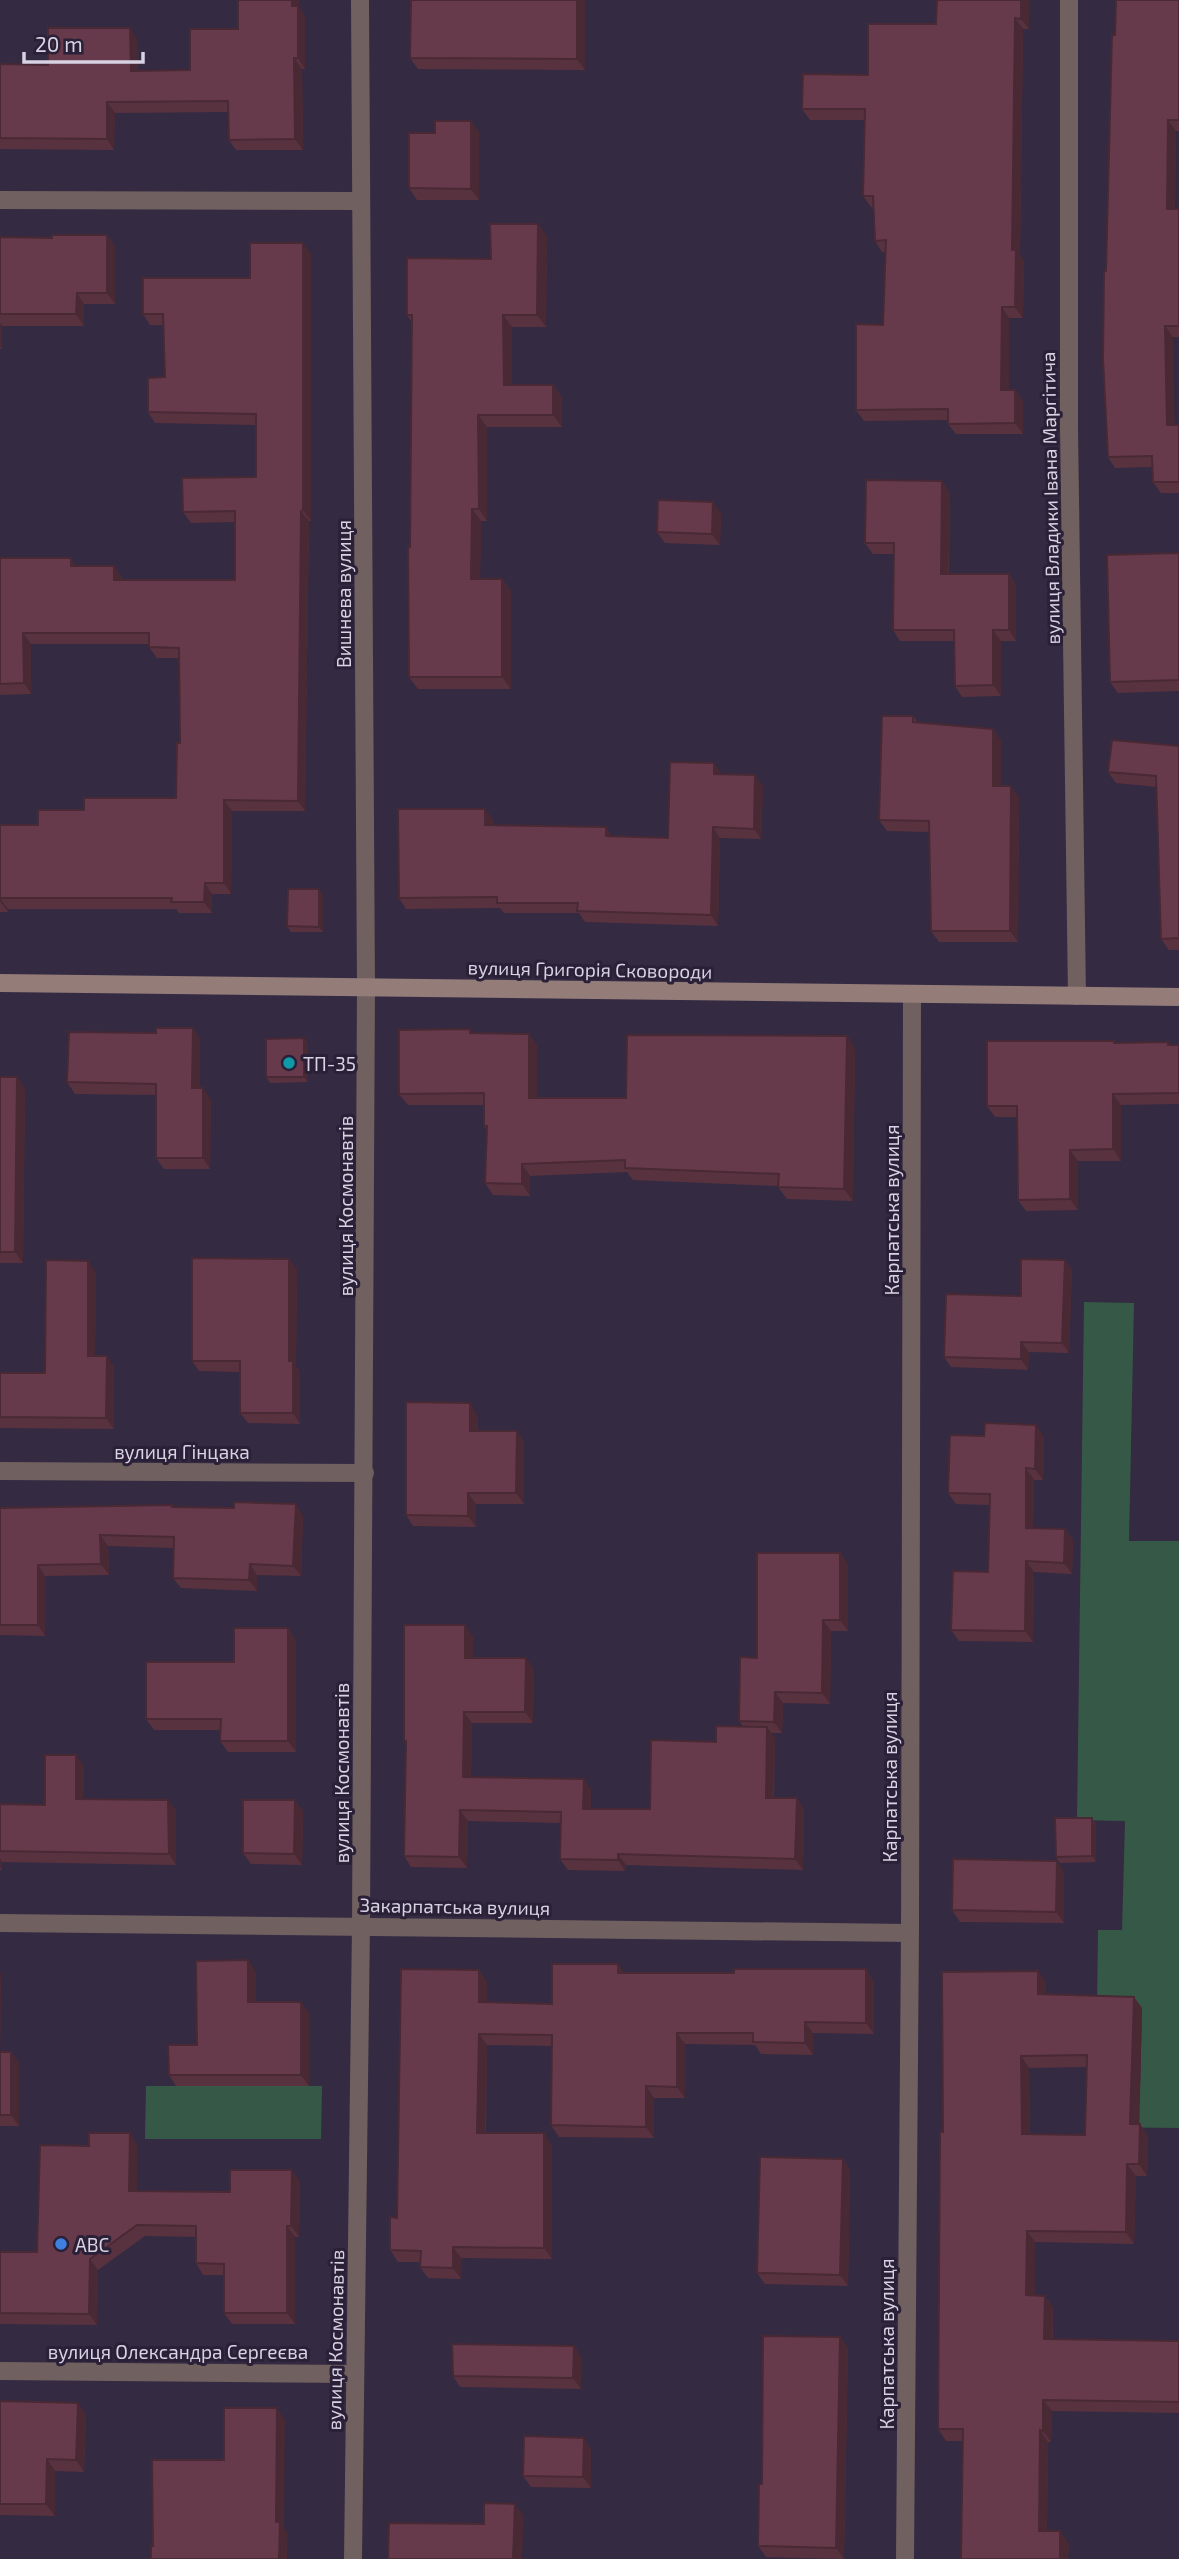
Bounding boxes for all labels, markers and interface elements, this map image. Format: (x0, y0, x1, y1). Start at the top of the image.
scale bar (24, 21, 144, 65)
text: 20 m (35, 31, 83, 56)
street label: вулиця Владики Івана Маргітича (1036, 351, 1065, 645)
street label: Вишнева вулиця (332, 520, 356, 668)
street label: вулиця Григорія Сковороди (467, 955, 713, 984)
place label: ТП-35 (303, 1052, 356, 1075)
marker: ТП-35 (281, 1055, 297, 1071)
street label: вулиця Космонавтів (334, 1116, 358, 1296)
street label: Карпатська вулиця (880, 1125, 904, 1295)
street label: вулиця Гінцака (114, 1440, 250, 1464)
street label: вулиця Космонавтів (330, 1683, 354, 1863)
street label: Карпатська вулиця (878, 1692, 902, 1862)
street label: Закарпатська вулиця (359, 1893, 551, 1920)
place label: ABC (75, 2233, 110, 2256)
marker: ABC (53, 2236, 69, 2252)
street label: вулиця Космонавтів (322, 2250, 349, 2431)
street label: Карпатська вулиця (875, 2259, 899, 2429)
street label: вулиця Олександра Сергеєва (48, 2340, 308, 2364)

